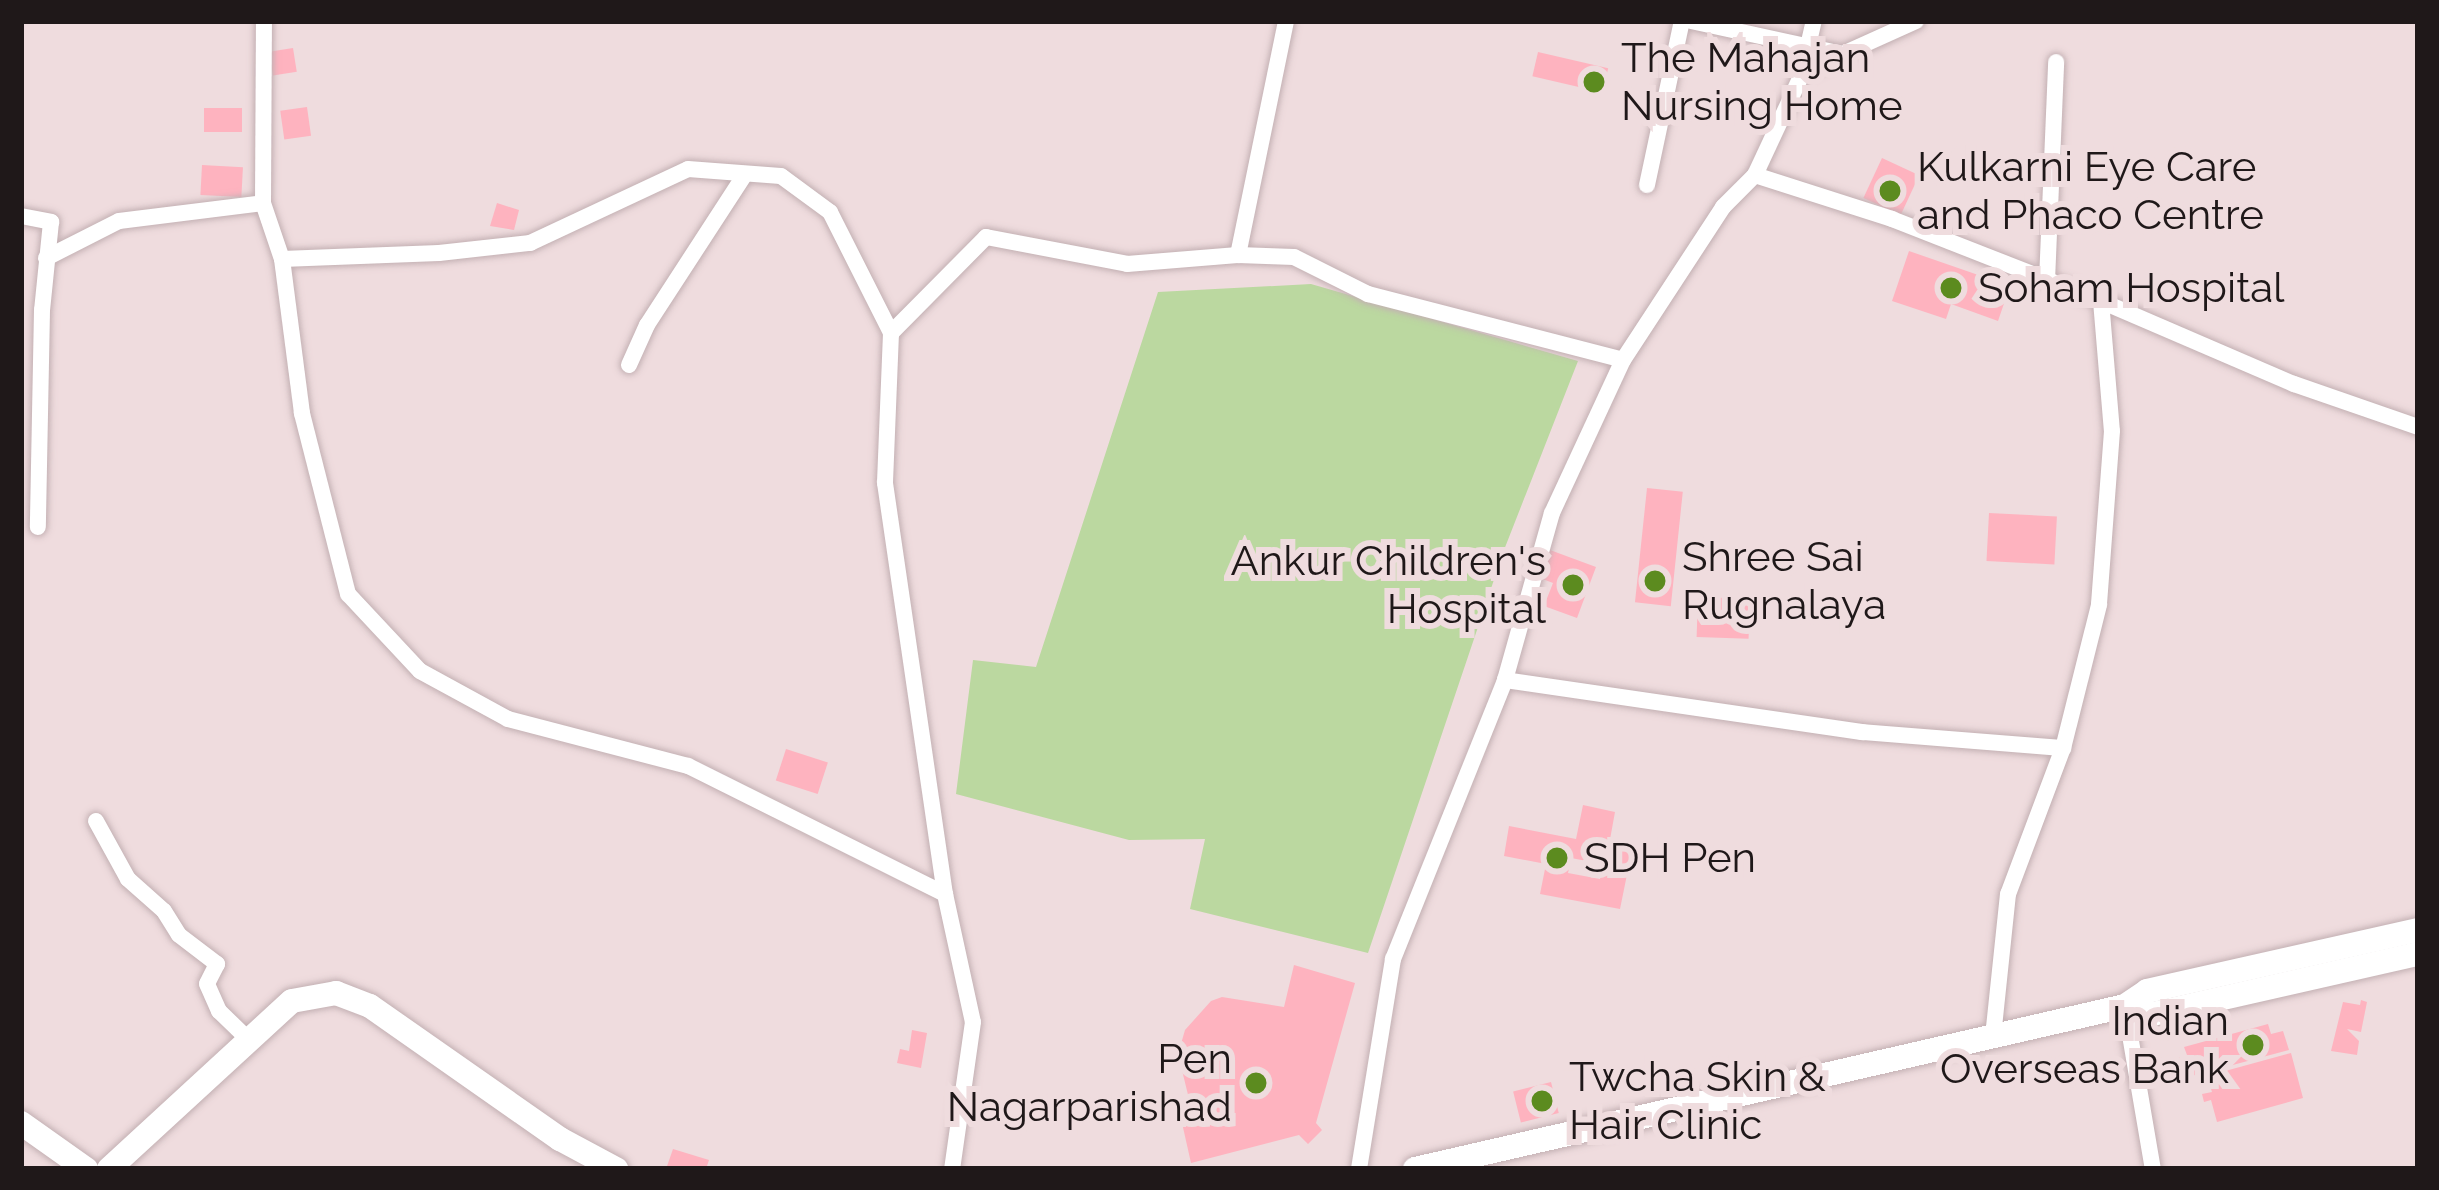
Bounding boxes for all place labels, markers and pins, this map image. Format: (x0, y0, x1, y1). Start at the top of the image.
place label: The Mahajan Nursing Home (1621, 33, 1903, 132)
marker: The Mahajan Nursing Home (1578, 66, 1610, 98)
place label: Kulkarni Eye Care and Phaco Centre (1917, 142, 2264, 240)
marker: Kulkarni Eye Care and Phaco Centre (1874, 175, 1906, 207)
place label: Soham Hospital (1978, 263, 2285, 313)
marker: Soham Hospital (1935, 272, 1967, 304)
place label: Shree Sai Rugnalaya (1682, 532, 1886, 630)
place label: Ankur Children's Hospital (1229, 536, 1546, 634)
marker: Shree Sai Rugnalaya (1639, 565, 1671, 597)
marker: Ankur Children's Hospital (1557, 569, 1589, 601)
place label: SDH Pen (1584, 833, 1756, 883)
marker: SDH Pen (1541, 842, 1573, 874)
place label: Indian Overseas Bank (1940, 996, 2229, 1094)
marker: Indian Overseas Bank (2240, 1032, 2266, 1058)
place label: Pen Nagarparishad (947, 1034, 1232, 1132)
place label: Twcha Skin & Hair Clinic (1569, 1052, 1826, 1150)
marker: Pen Nagarparishad (1243, 1070, 1269, 1096)
marker: Twcha Skin & Hair Clinic (1526, 1085, 1558, 1117)

